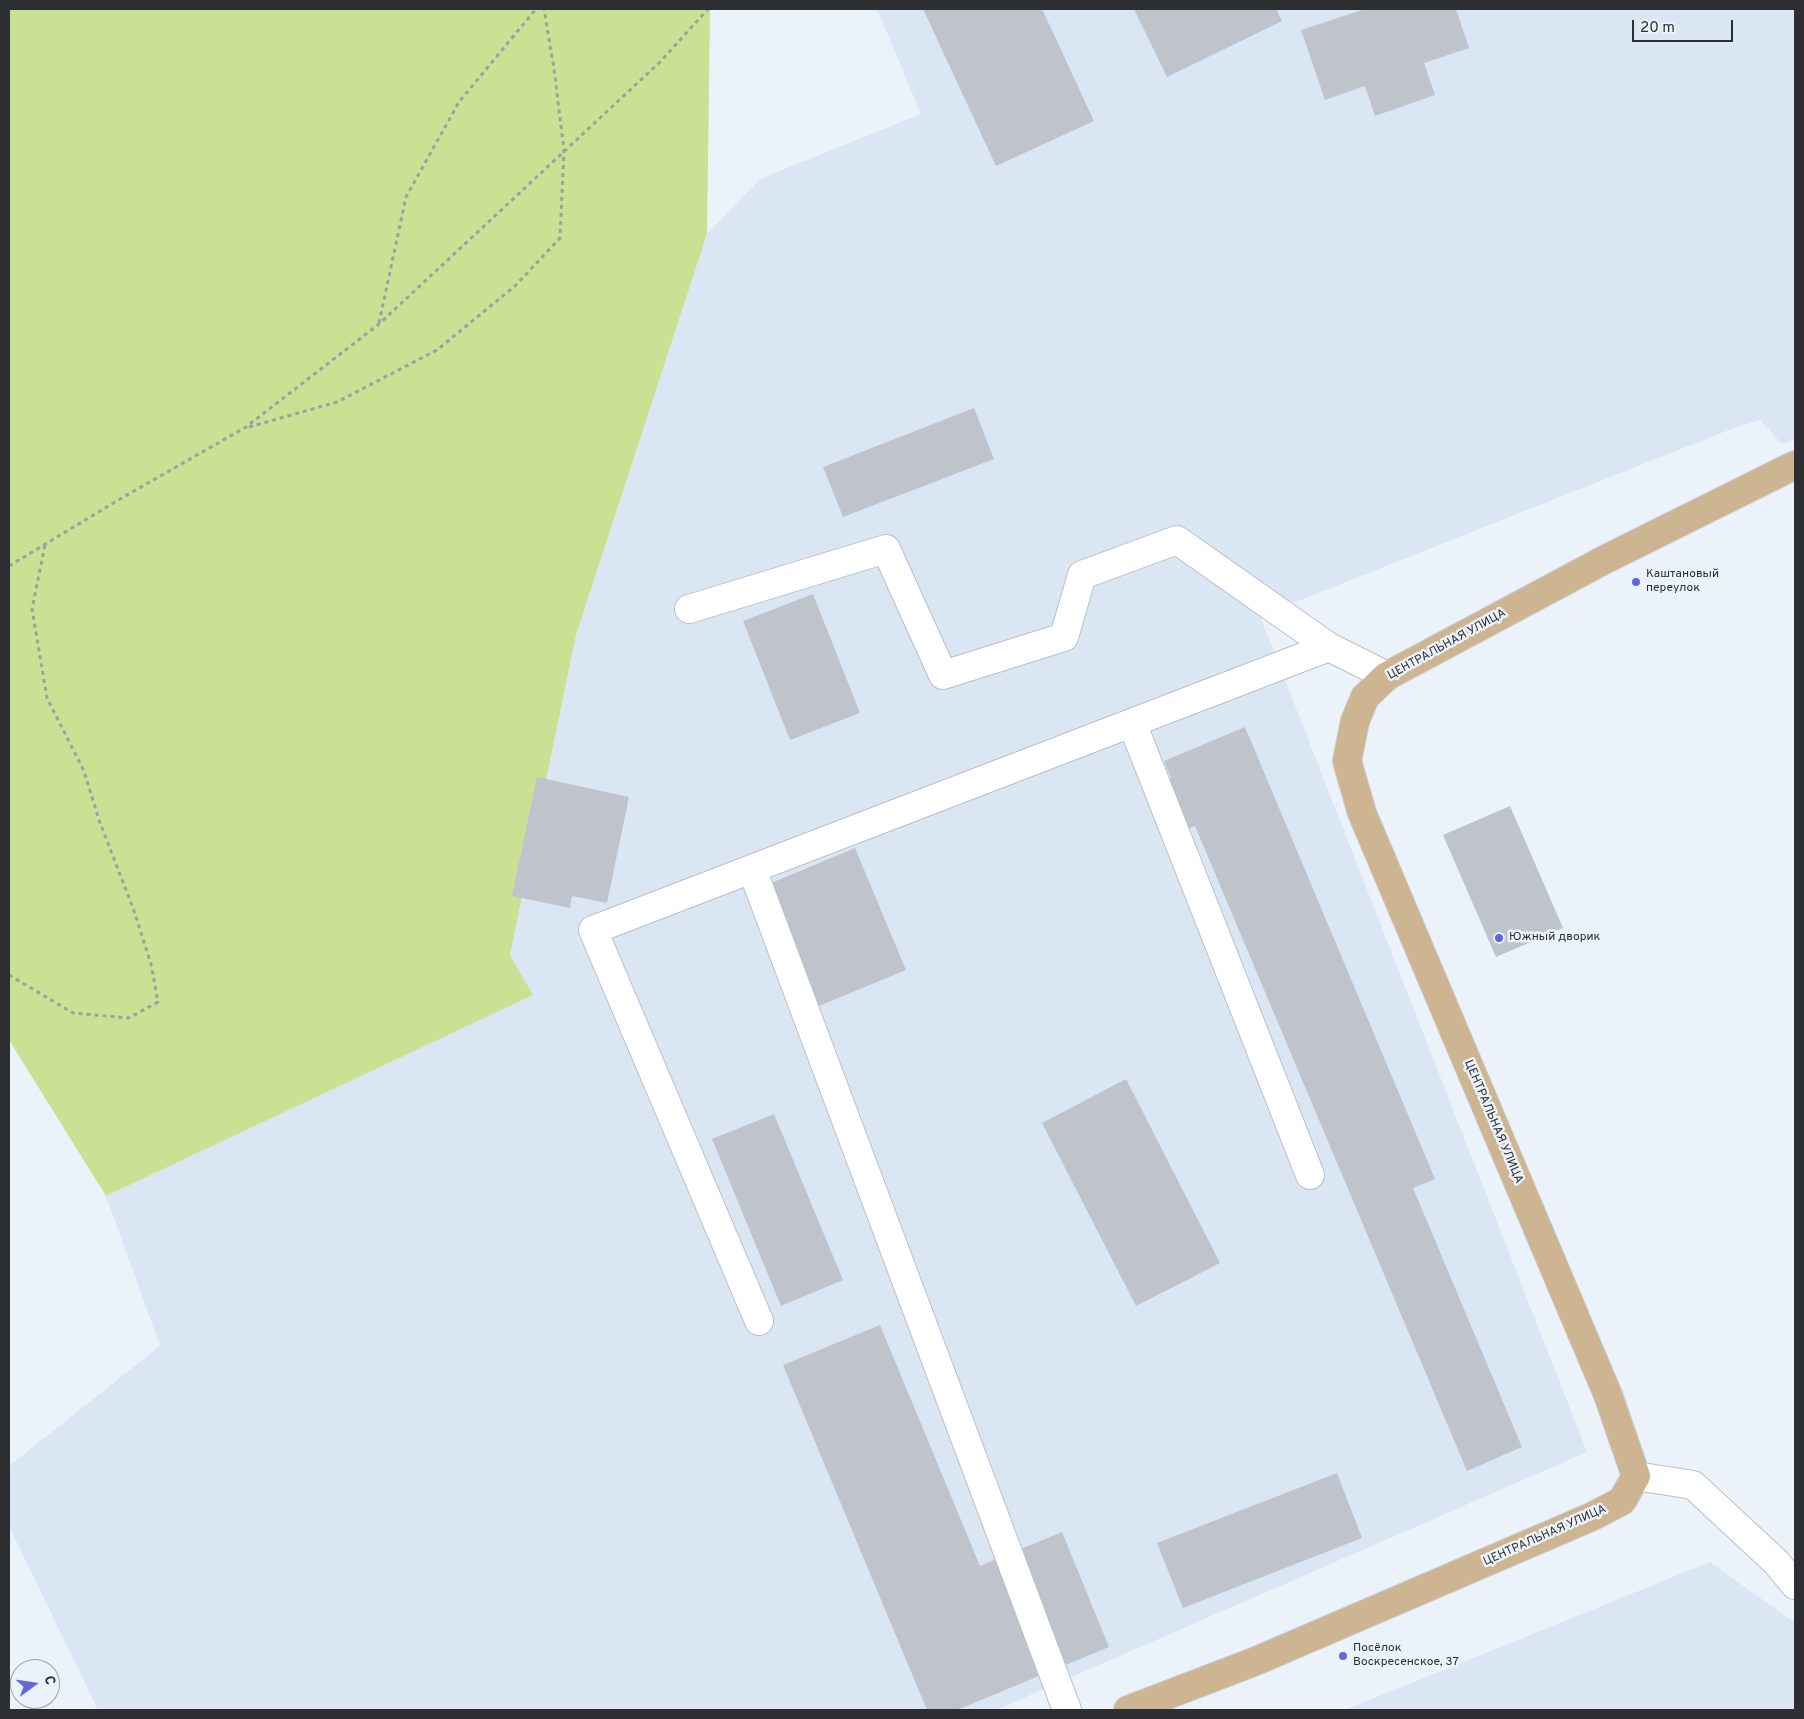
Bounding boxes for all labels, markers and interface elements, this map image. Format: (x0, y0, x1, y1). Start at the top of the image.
scale bar (1634, 10, 1735, 42)
text: 20 m (1640, 19, 1675, 38)
place label: Каштановый переулок (1646, 568, 1719, 596)
marker: Каштановый переулок (1630, 576, 1642, 588)
street label: ЦЕНТРАЛЬНАЯ УЛИЦА (1385, 606, 1509, 684)
place label: Южный дворик (1509, 931, 1600, 945)
marker: Южный дворик (1493, 932, 1505, 944)
street label: ЦЕНТРАЛЬНАЯ УЛИЦА (1460, 1058, 1526, 1186)
street label: ЦЕНТРАЛЬНАЯ УЛИЦА (1481, 1502, 1609, 1570)
place label: Посёлок Воскресенское, 37 (1353, 1642, 1459, 1670)
marker: Посёлок Воскресенское, 37 (1337, 1650, 1349, 1662)
north arrow (10, 1659, 60, 1709)
text: С (40, 1674, 58, 1687)

